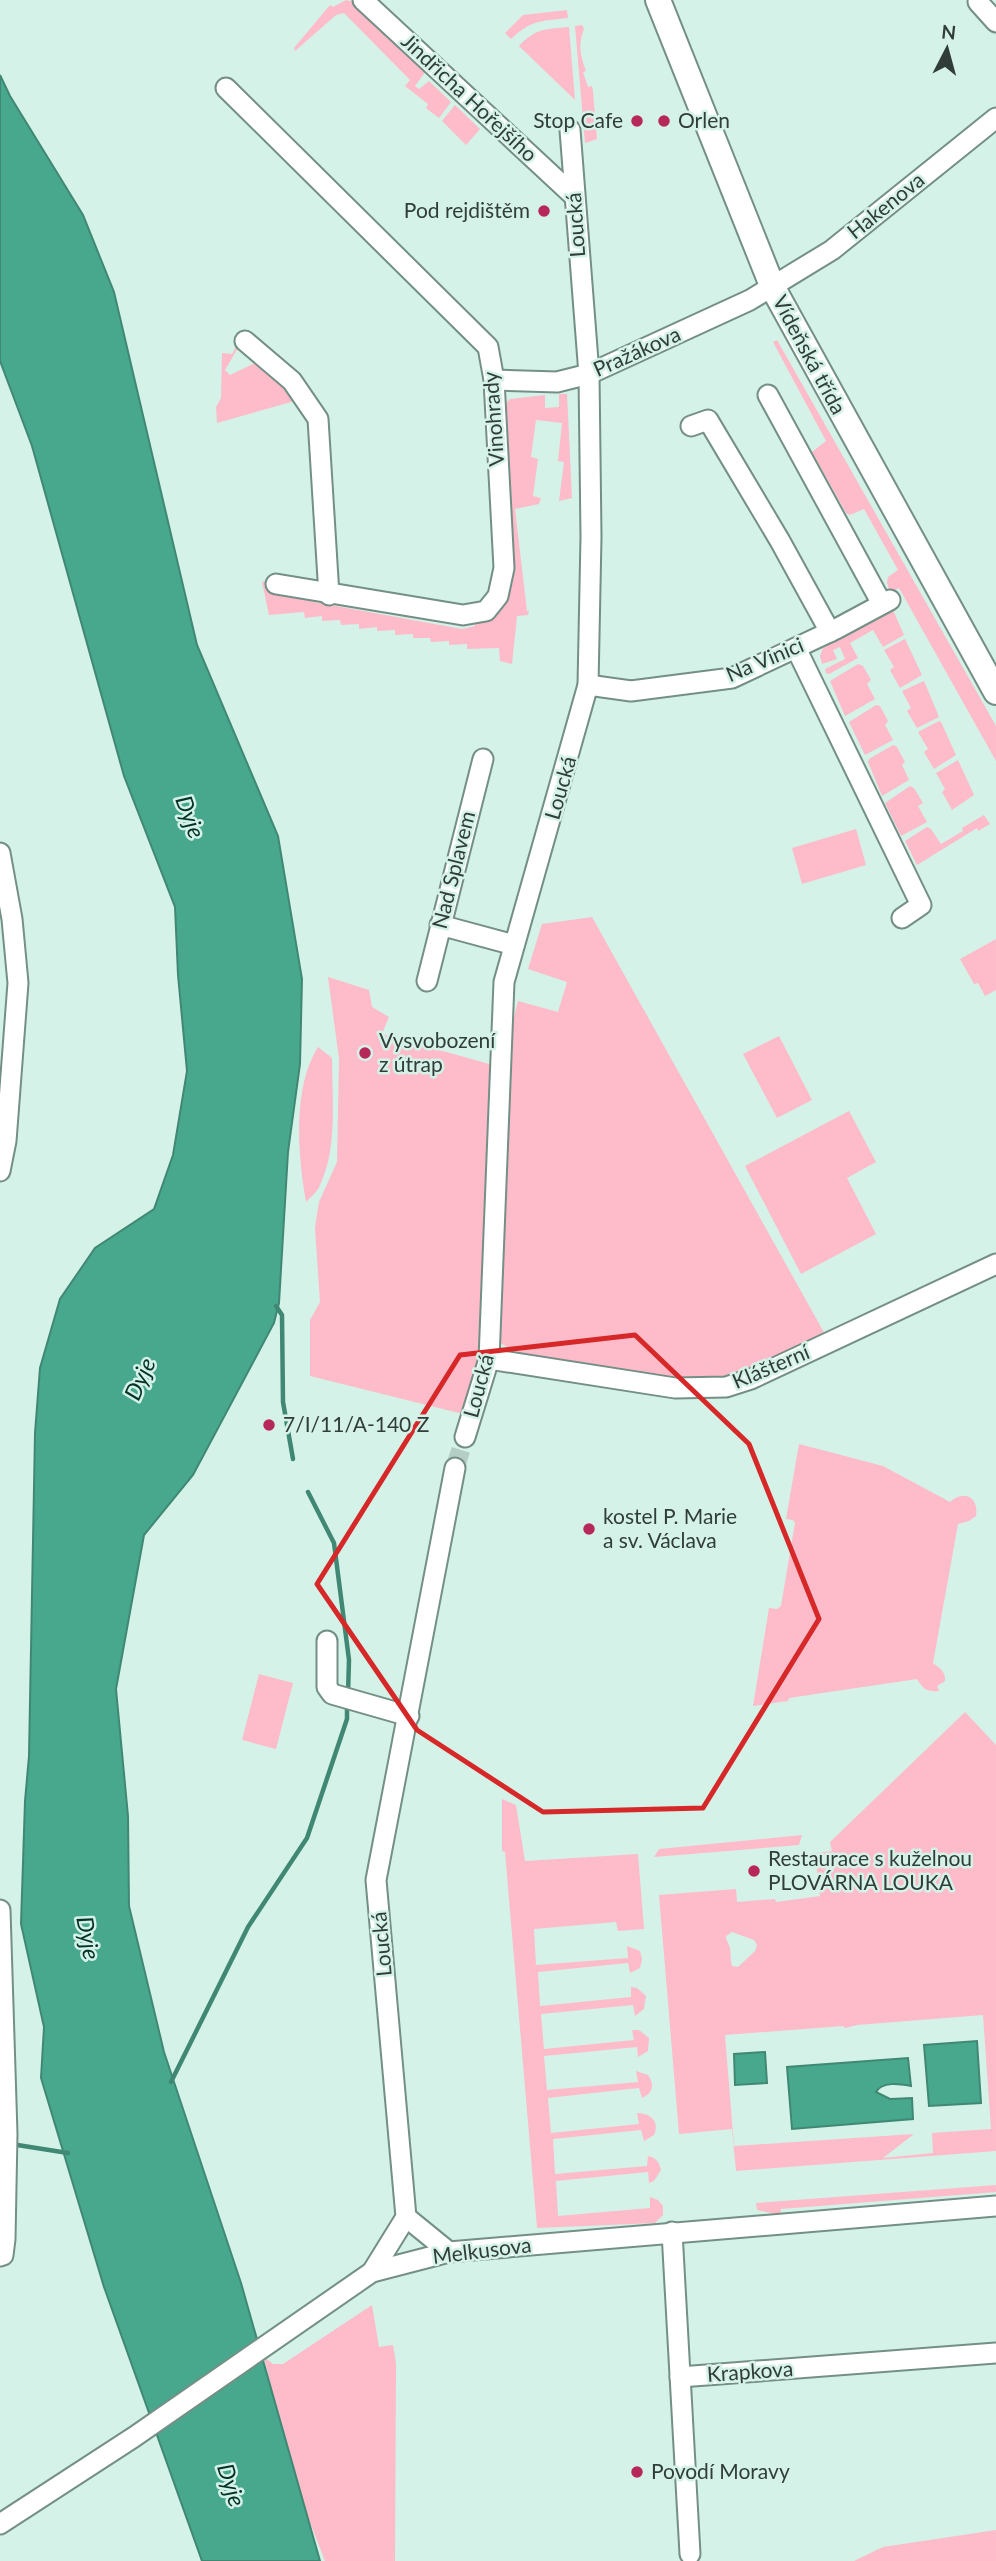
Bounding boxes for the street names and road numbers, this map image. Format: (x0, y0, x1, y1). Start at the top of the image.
street label: Jindřicha Hořejšího (397, 28, 543, 166)
street label: Hakenova (842, 166, 929, 243)
street label: Loucká (560, 192, 589, 258)
street label: Vídeňská třída (768, 290, 852, 418)
street label: Pražákova (589, 320, 684, 381)
street label: Vinohrady (477, 371, 508, 467)
street label: Na Vinici (722, 631, 807, 686)
street label: Loucká (539, 753, 580, 822)
street label: Nad Splavem (426, 808, 479, 931)
street label: Klášterní (728, 1338, 814, 1393)
street label: Loucká (457, 1351, 498, 1420)
street label: Loucká (365, 1911, 396, 1977)
street label: Melkusova (431, 2231, 533, 2268)
street label: Krapkova (706, 2355, 794, 2386)

